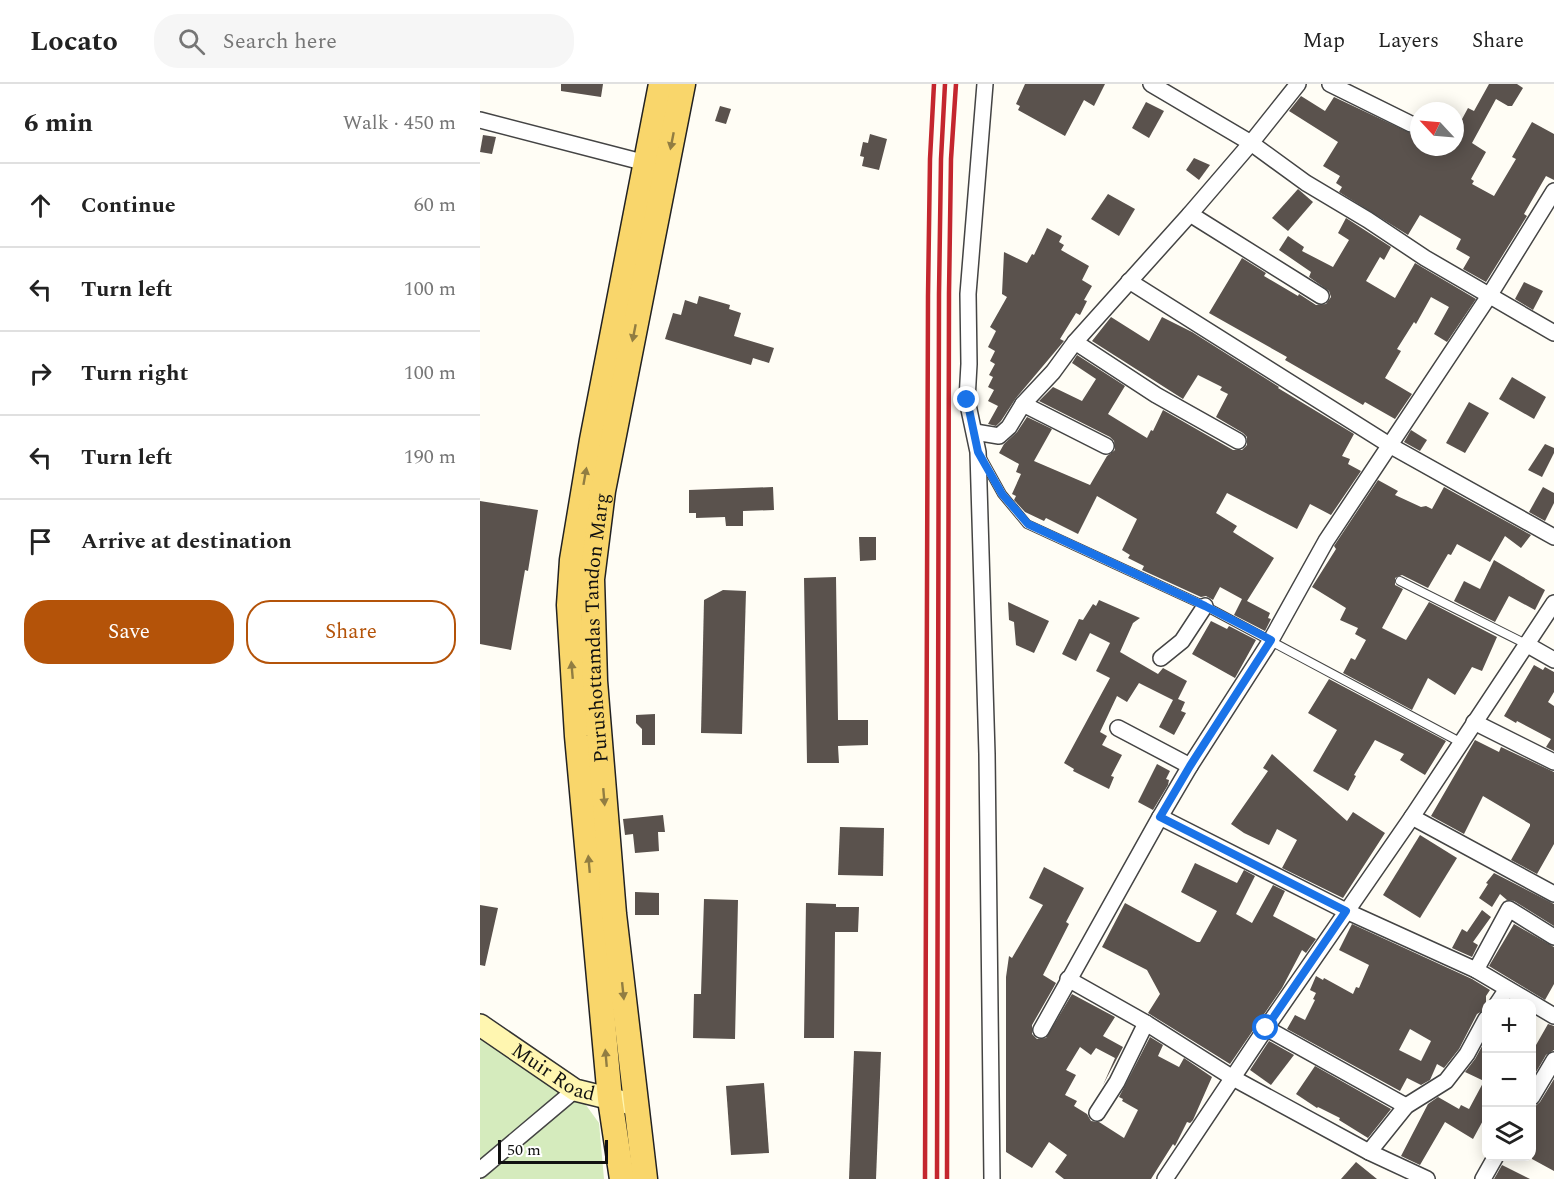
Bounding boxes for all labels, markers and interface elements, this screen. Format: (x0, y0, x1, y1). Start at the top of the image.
search box (154, 14, 574, 68)
text: Locato (30, 20, 118, 63)
icon: search (175, 25, 208, 58)
text: Search here (223, 25, 337, 58)
text: Map (1303, 25, 1345, 57)
text: Layers (1378, 25, 1439, 57)
text: Share (1472, 25, 1524, 57)
north arrow (1410, 102, 1464, 156)
text: 6 min (24, 103, 93, 143)
text: Walk · 450 m (343, 108, 456, 138)
one-way arrow (667, 132, 676, 151)
icon: ahead (24, 189, 57, 222)
text: Continue (81, 189, 176, 222)
text: 60 m (414, 190, 456, 220)
icon: left (24, 273, 57, 306)
text: Turn left (81, 273, 173, 306)
text: 100 m (404, 274, 456, 304)
one-way arrow (629, 323, 638, 342)
icon: right (24, 357, 57, 390)
text: Turn right (81, 357, 188, 390)
text: 100 m (404, 358, 456, 388)
route end (953, 386, 979, 412)
icon: left (24, 441, 57, 474)
text: Turn left (81, 441, 173, 474)
text: 190 m (404, 442, 456, 472)
one-way arrow (581, 467, 590, 486)
street label: Purushottamdas Tandon Marg (577, 491, 618, 764)
icon: arrive (24, 525, 57, 558)
text: Arrive at destination (81, 525, 292, 558)
button: Save (24, 600, 234, 664)
button: Share (246, 600, 456, 664)
one-way arrow (567, 660, 577, 679)
one-way arrow (600, 787, 609, 806)
one-way arrow (584, 855, 594, 874)
one-way arrow (618, 981, 627, 1000)
map controls (1482, 999, 1536, 1161)
button: + (1482, 999, 1536, 1053)
route start (1252, 1014, 1278, 1040)
street label: Muir Road (505, 1036, 598, 1109)
one-way arrow (602, 1049, 611, 1068)
button: − (1482, 1053, 1536, 1107)
button: layers (1482, 1107, 1536, 1161)
scale bar (498, 1137, 608, 1164)
text: 50 m (507, 1138, 541, 1162)

